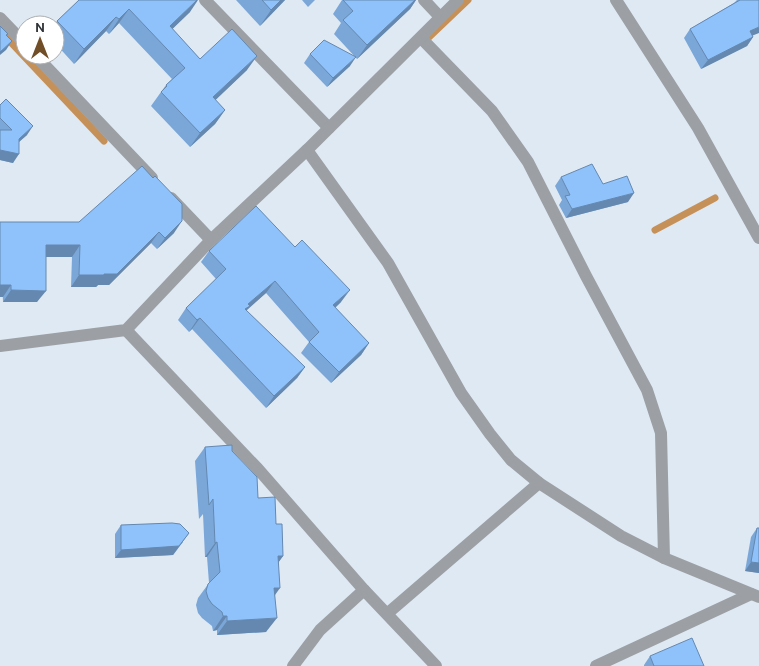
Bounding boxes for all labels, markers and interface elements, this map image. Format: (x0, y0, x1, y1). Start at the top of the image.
north arrow (15, 15, 65, 65)
text: N (35, 20, 45, 37)

